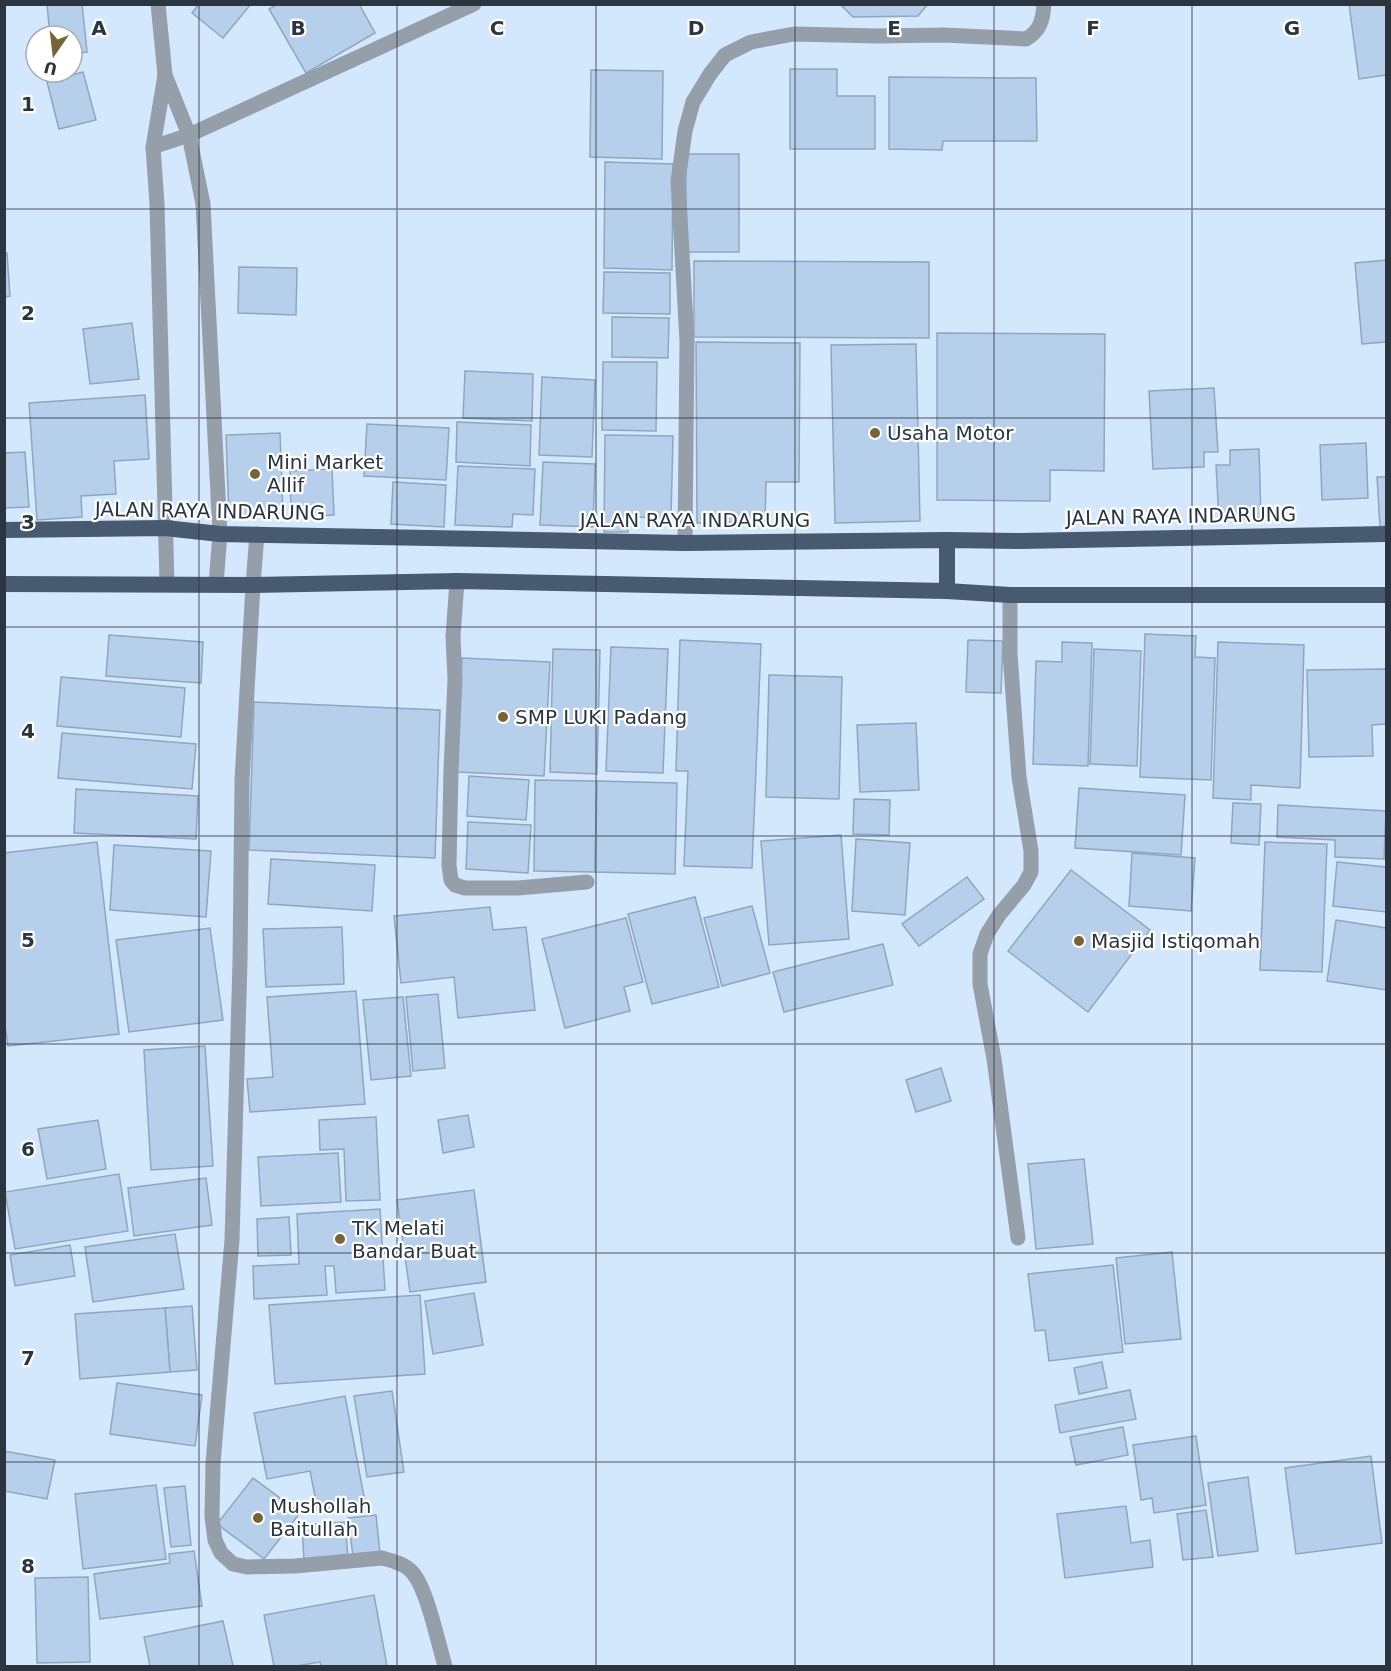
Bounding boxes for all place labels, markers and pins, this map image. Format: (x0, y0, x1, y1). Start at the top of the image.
place label: Usaha Motor (887, 421, 1014, 445)
marker: Usaha Motor (868, 426, 882, 440)
place label: Mini Market Allif (267, 450, 383, 497)
marker: Mini Market Allif (248, 467, 262, 481)
place label: SMP LUKI Padang (515, 705, 687, 729)
marker: SMP LUKI Padang (496, 710, 510, 724)
place label: Masjid Istiqomah (1091, 929, 1260, 953)
marker: Masjid Istiqomah (1072, 934, 1086, 948)
place label: TK Melati Bandar Buat (351, 1216, 477, 1263)
marker: TK Melati Bandar Buat (333, 1232, 347, 1246)
place label: Mushollah Baitullah (270, 1494, 371, 1541)
marker: Mushollah Baitullah (251, 1511, 265, 1525)

